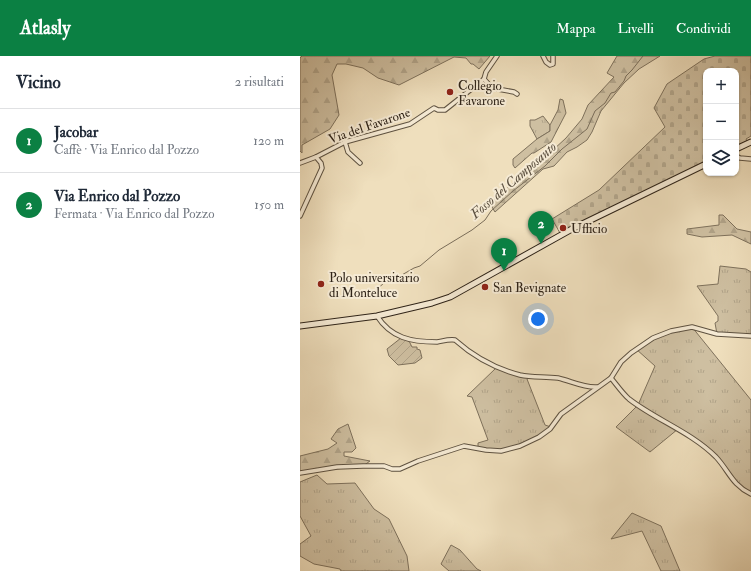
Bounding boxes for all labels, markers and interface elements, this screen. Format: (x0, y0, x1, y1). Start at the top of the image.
text: Atlasly (20, 16, 71, 40)
text: Mappa (556, 20, 595, 37)
text: Livelli (617, 20, 654, 37)
text: Condividi (676, 20, 731, 37)
map controls (703, 68, 739, 176)
button: + (703, 68, 739, 104)
text: Vicino (16, 72, 61, 93)
text: 2 risultati (235, 74, 284, 90)
place label: Collegio Favarone (458, 78, 506, 109)
marker: Collegio Favarone (445, 87, 455, 97)
street label: Via del Favarone (326, 104, 413, 147)
button: − (703, 104, 739, 140)
text: Jacobar (54, 123, 98, 142)
text: 1 (27, 133, 31, 149)
text: 120 m (253, 133, 284, 149)
water label: Fosso del Camposanto (466, 138, 560, 223)
button: layers (703, 140, 739, 176)
text: Caffè · Via Enrico dal Pozzo (54, 142, 199, 158)
text: Via Enrico dal Pozzo (54, 187, 180, 206)
text: 2 (26, 197, 32, 213)
text: 150 m (254, 197, 284, 213)
text: Fermata · Via Enrico dal Pozzo (54, 206, 214, 222)
pin: 2 (528, 211, 554, 244)
place label: Ufficio (571, 221, 607, 237)
marker: Ufficio (558, 223, 568, 233)
pin: 1 (491, 238, 517, 271)
place label: Polo universitario di Monteluce (329, 270, 419, 301)
marker: Polo universitario di Monteluce (316, 279, 326, 289)
place label: San Bevignate (493, 280, 567, 296)
marker: San Bevignate (480, 282, 490, 292)
your location (528, 309, 548, 329)

